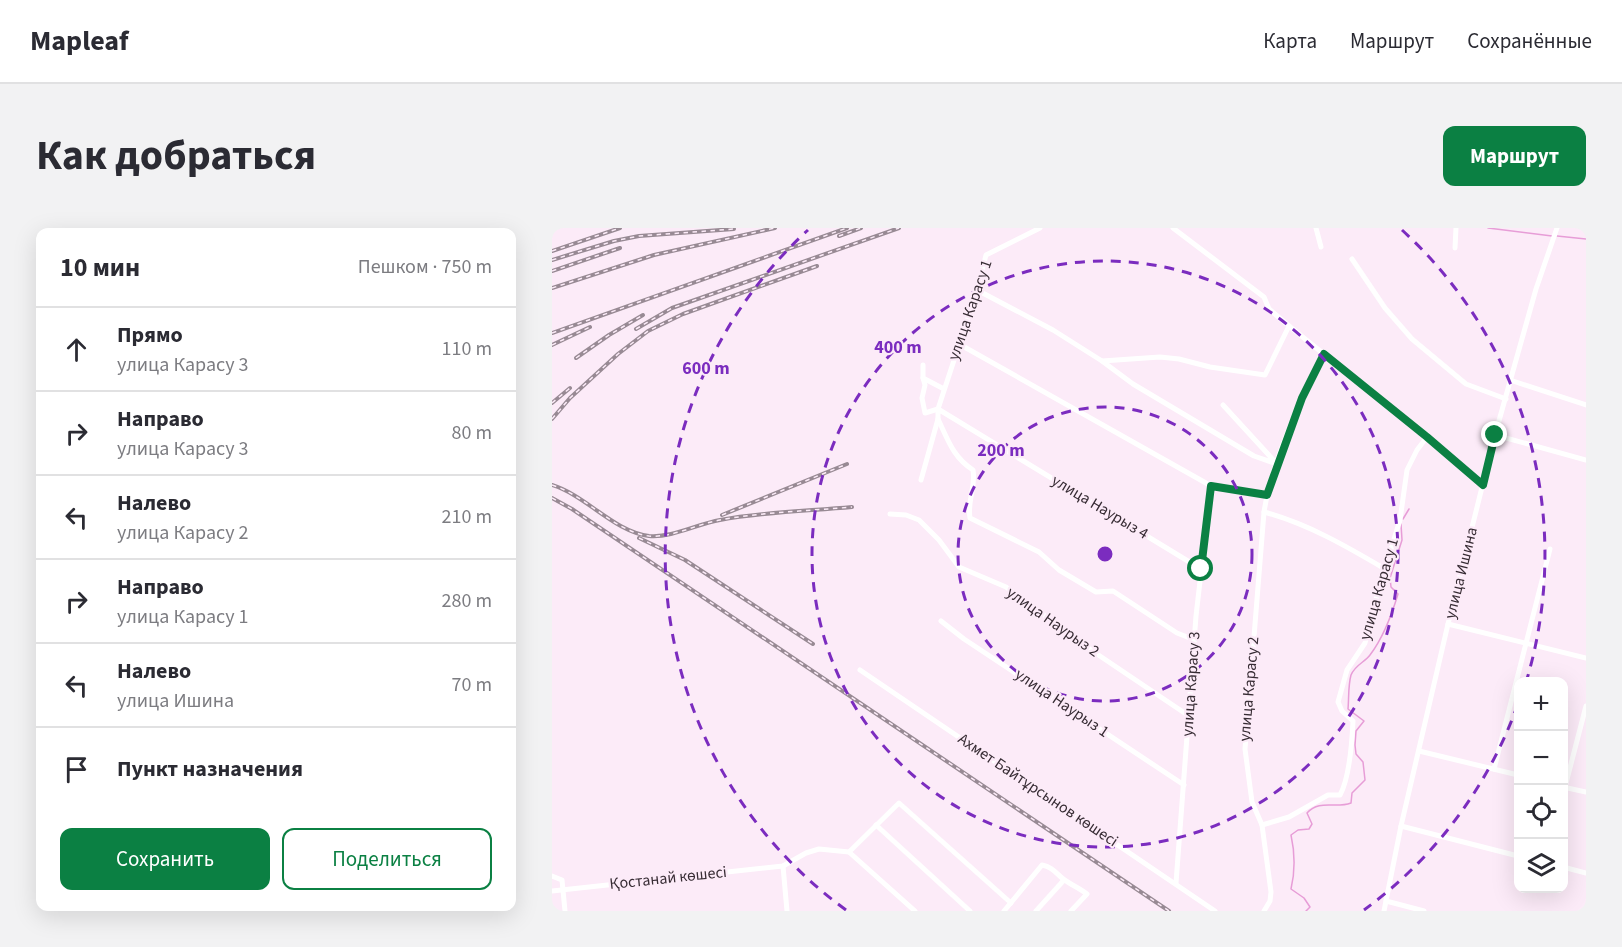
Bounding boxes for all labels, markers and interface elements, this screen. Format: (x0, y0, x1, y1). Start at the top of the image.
text: Mapleaf (30, 21, 129, 61)
text: Карта (1263, 26, 1317, 56)
text: Маршрут (1350, 26, 1434, 56)
text: Сохранённые (1467, 26, 1592, 56)
text: Как добраться (36, 126, 316, 186)
button: Маршрут (1443, 126, 1586, 186)
text: 10 мин (60, 249, 140, 286)
text: Пешком · 750 m (358, 253, 492, 281)
street label: улица Карасу 1 (942, 257, 998, 363)
text: Прямо (117, 319, 183, 351)
icon: ahead (60, 333, 93, 366)
text: 110 m (442, 335, 492, 363)
text: 400 m (874, 335, 922, 360)
text: улица Карасу 3 (117, 351, 249, 379)
text: 600 m (682, 356, 730, 381)
text: Направо (117, 403, 204, 435)
icon: right (60, 417, 93, 450)
text: 80 m (452, 419, 492, 447)
route end (1481, 421, 1507, 447)
text: улица Карасу 3 (117, 435, 249, 463)
text: 200 m (977, 438, 1025, 463)
street label: улица Наурыз 4 (1048, 469, 1153, 545)
text: Налево (117, 487, 191, 519)
icon: left (60, 501, 93, 534)
text: 210 m (442, 503, 492, 531)
text: улица Карасу 2 (117, 519, 249, 547)
street label: улица Ишина (1439, 525, 1483, 621)
street label: улица Карасу 1 (1354, 535, 1404, 643)
centre of rings (1095, 544, 1115, 564)
route start (1187, 555, 1213, 581)
text: Направо (117, 571, 204, 603)
street label: улица Наурыз 2 (1002, 582, 1104, 662)
icon: right (60, 585, 93, 618)
text: 280 m (442, 587, 492, 615)
text: улица Карасу 1 (117, 603, 249, 631)
street label: улица Карасу 3 (1176, 631, 1206, 737)
street label: улица Карасу 2 (1233, 636, 1265, 742)
text: Налево (117, 655, 191, 687)
street label: улица Наурыз 1 (1011, 663, 1113, 743)
icon: left (60, 669, 93, 702)
text: 70 m (452, 671, 492, 699)
map controls (1514, 677, 1568, 893)
button: + (1514, 677, 1568, 731)
text: улица Ишина (117, 687, 234, 715)
street label: Ахмет Байтұрсынов көшесі (954, 728, 1122, 852)
button: − (1514, 731, 1568, 785)
icon: arrive (60, 753, 93, 786)
text: Пункт назначения (117, 753, 303, 785)
button: locate (1514, 785, 1568, 839)
button: Сохранить (60, 828, 270, 890)
button: Поделиться (282, 828, 492, 890)
button: layers (1514, 839, 1568, 893)
street label: Қостанай көшесі (608, 861, 728, 895)

